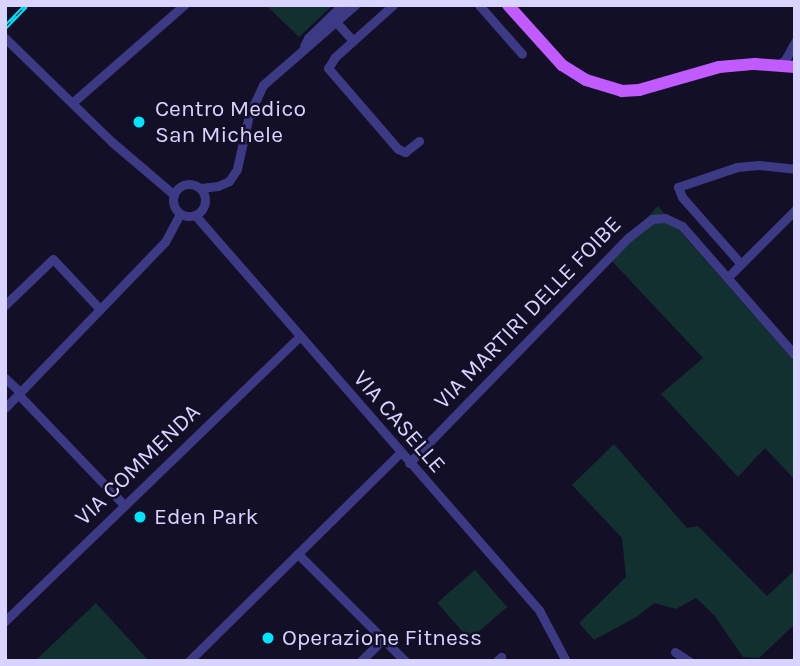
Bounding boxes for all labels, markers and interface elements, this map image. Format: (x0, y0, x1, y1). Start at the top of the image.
place label: Centro Medico San Michele (155, 95, 306, 149)
marker: Centro Medico San Michele (129, 112, 149, 132)
street label: VIA MARTIRI DELLE FOIBE (429, 211, 627, 415)
street label: VIA CASELLE (347, 365, 451, 479)
street label: VIA COMMENDA (70, 398, 206, 532)
place label: Eden Park (154, 503, 258, 531)
marker: Eden Park (132, 509, 148, 525)
place label: Operazione Fitness (282, 624, 482, 652)
marker: Operazione Fitness (260, 630, 276, 646)

